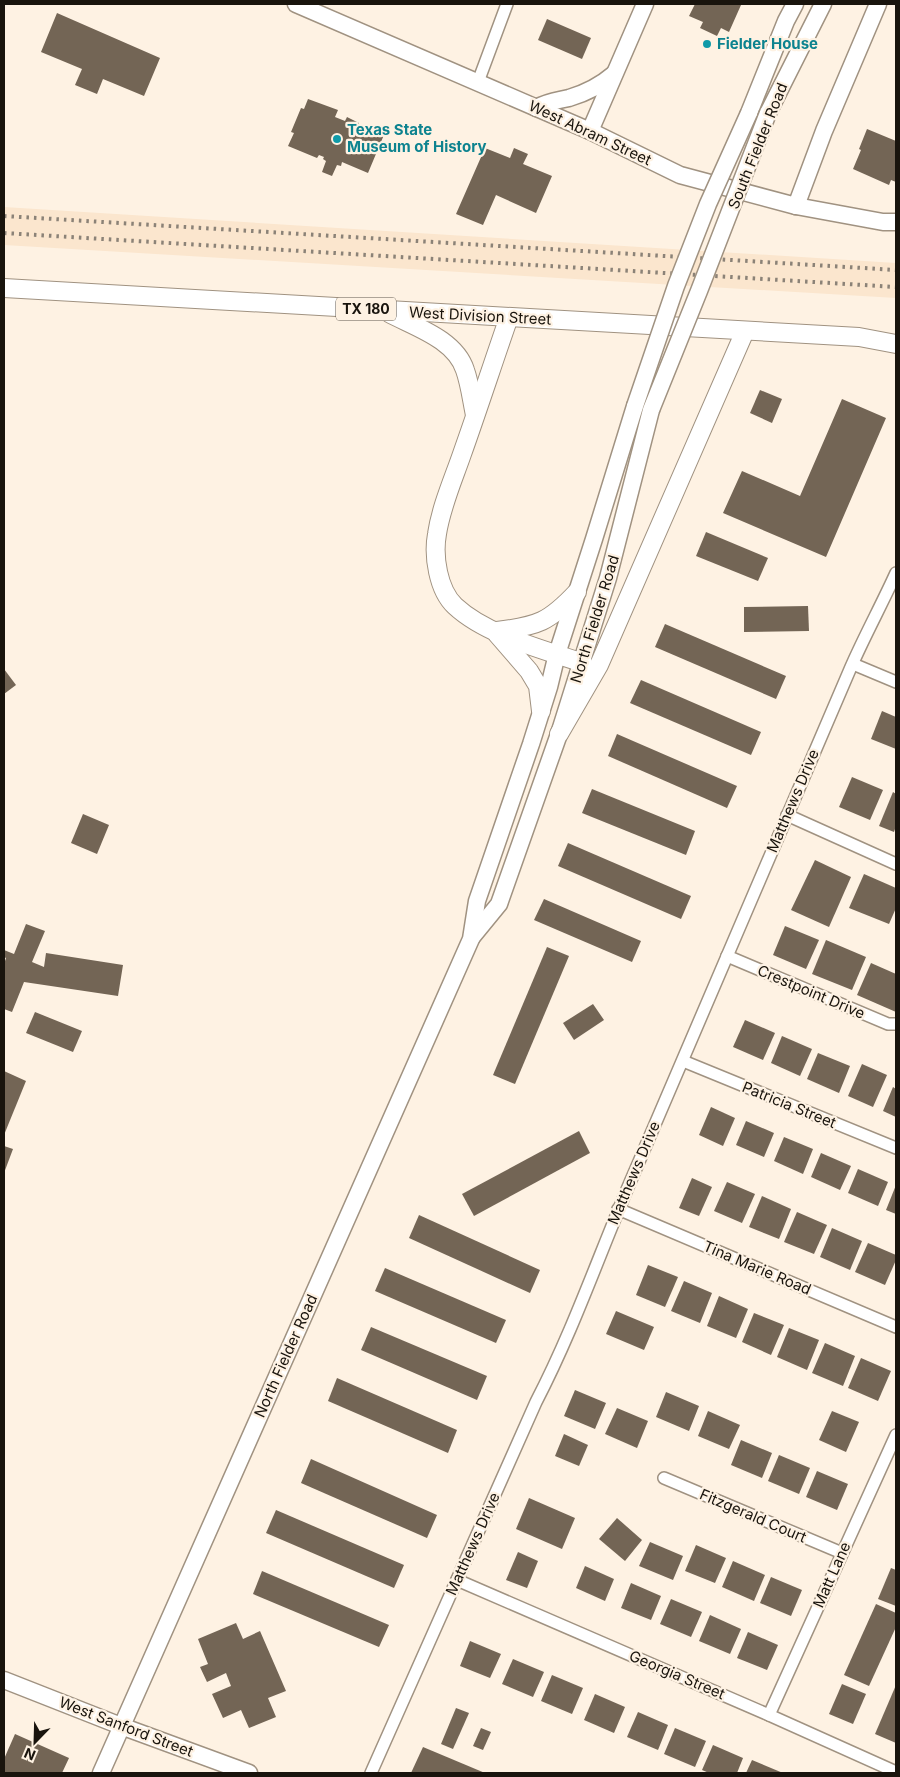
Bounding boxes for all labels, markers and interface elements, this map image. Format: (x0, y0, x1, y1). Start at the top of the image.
place label: Fielder House (717, 34, 818, 53)
marker: Fielder House (701, 38, 713, 50)
street label: South Fielder Road (724, 80, 792, 212)
street label: West Abram Street (526, 96, 655, 169)
place label: Texas State Museum of History (347, 120, 487, 156)
marker: Texas State Museum of History (331, 133, 343, 145)
road number: TX 180 (336, 298, 396, 320)
street label: West Division Street (408, 302, 552, 329)
street label: North Fielder Road (566, 552, 623, 685)
street label: Matthews Drive (762, 746, 823, 855)
street label: Crestpoint Drive (755, 960, 868, 1023)
street label: Patricia Street (739, 1077, 839, 1132)
street label: Matthews Drive (603, 1118, 664, 1227)
street label: Tina Marie Road (700, 1236, 814, 1299)
street label: North Fielder Road (250, 1291, 321, 1420)
street label: Fitzgerald Court (697, 1484, 810, 1547)
street label: Matthews Drive (441, 1490, 504, 1598)
street label: Matt Lane (809, 1539, 854, 1611)
street label: Georgia Street (626, 1646, 728, 1703)
street label: West Sanford Street (57, 1692, 196, 1761)
north arrow (10, 1717, 60, 1767)
text: N (21, 1745, 38, 1764)

